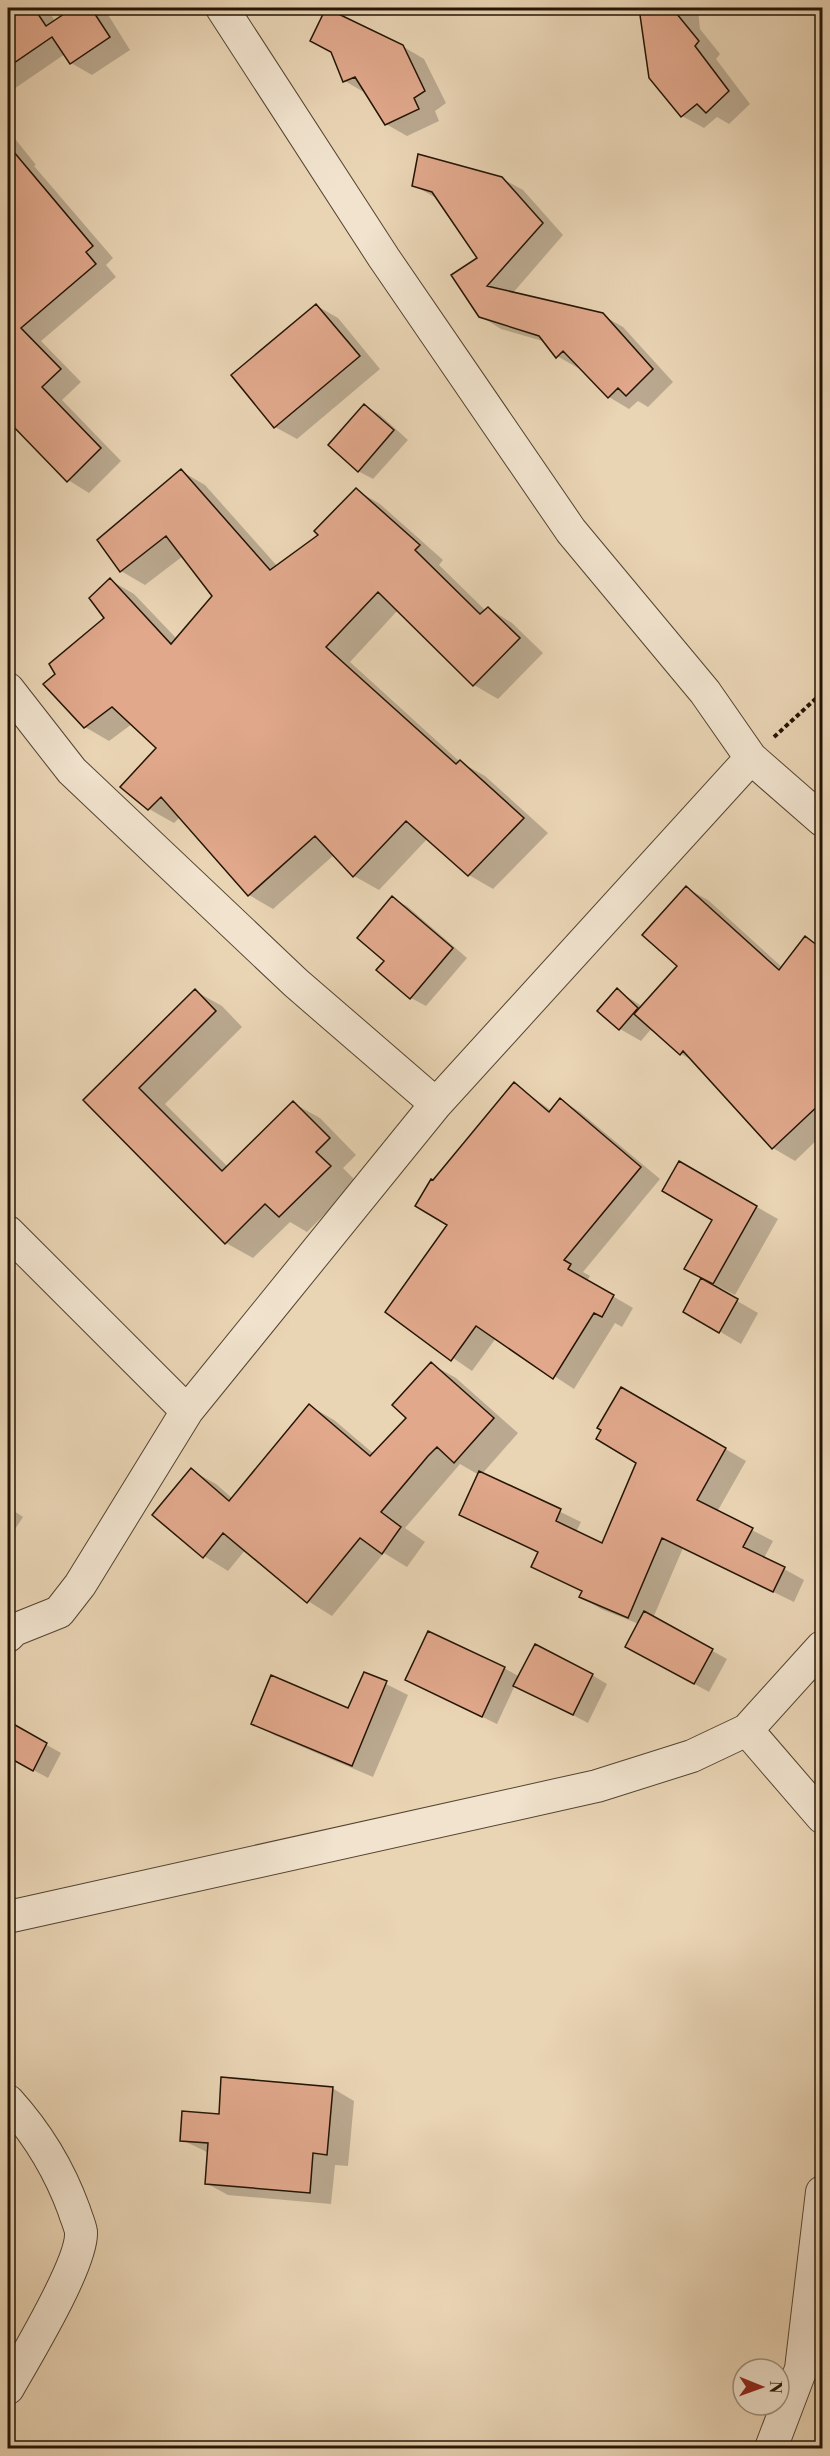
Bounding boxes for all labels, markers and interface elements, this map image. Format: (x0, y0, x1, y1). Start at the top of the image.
north arrow (731, 2357, 791, 2417)
text: N (765, 2381, 785, 2394)

